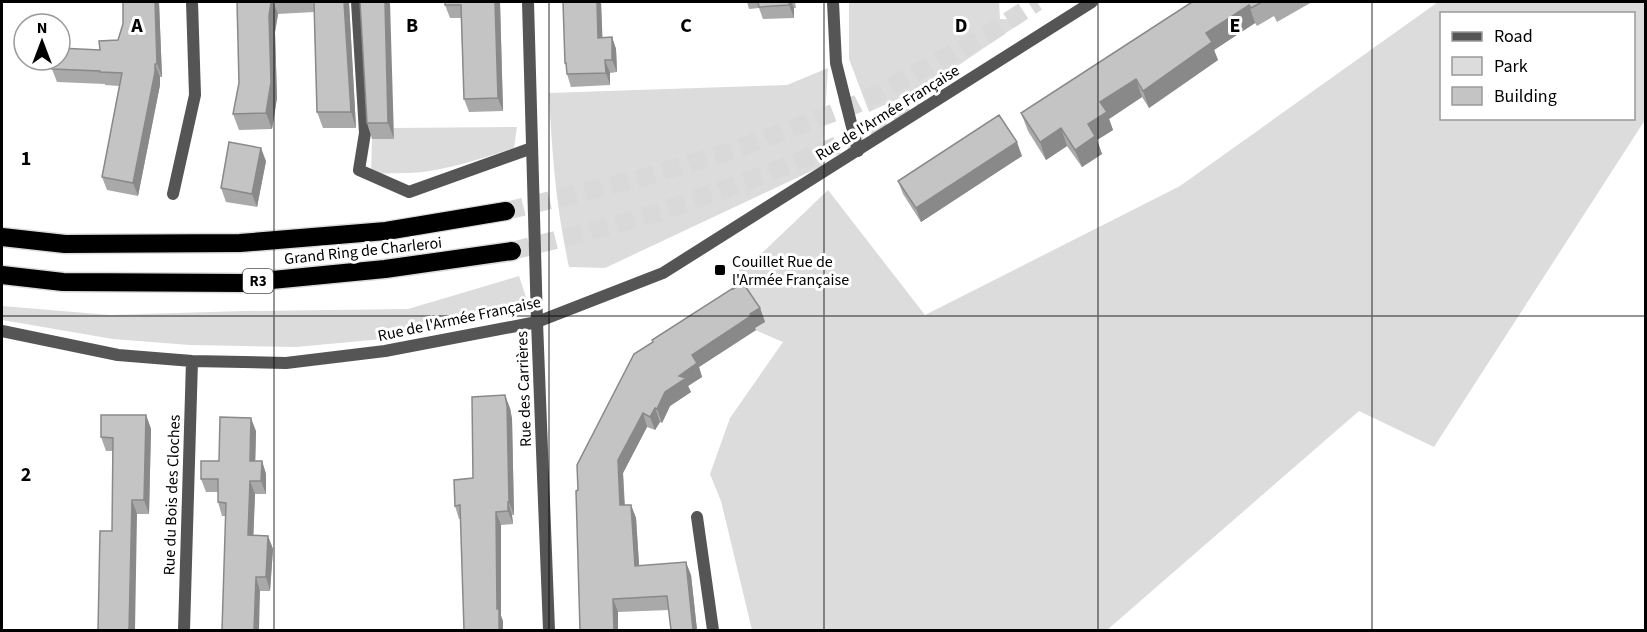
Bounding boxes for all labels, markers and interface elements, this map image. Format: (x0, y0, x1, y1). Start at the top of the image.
north arrow (12, 12, 72, 72)
text: A (130, 12, 143, 40)
text: B (406, 12, 418, 40)
text: C (680, 12, 692, 40)
text: D (955, 12, 967, 40)
text: E (1230, 12, 1240, 40)
legend (1440, 12, 1635, 120)
text: N (37, 17, 47, 39)
text: Road (1494, 24, 1533, 49)
text: Park (1494, 54, 1528, 79)
street label: Rue de l'Armée Française (811, 59, 964, 166)
text: Building (1494, 84, 1557, 109)
text: 1 (21, 145, 31, 173)
street label: Grand Ring de Charleroi (283, 232, 443, 270)
place label: Couillet Rue de l'Armée Française (732, 251, 849, 291)
marker: Couillet Rue de l'Armée Française (713, 263, 727, 277)
road number: R3 (243, 269, 273, 293)
street label: Rue de l'Armée Française (376, 291, 543, 347)
street label: Rue des Carrières (511, 330, 537, 447)
street label: Rue du Bois des Cloches (158, 414, 186, 576)
text: 2 (21, 461, 31, 489)

